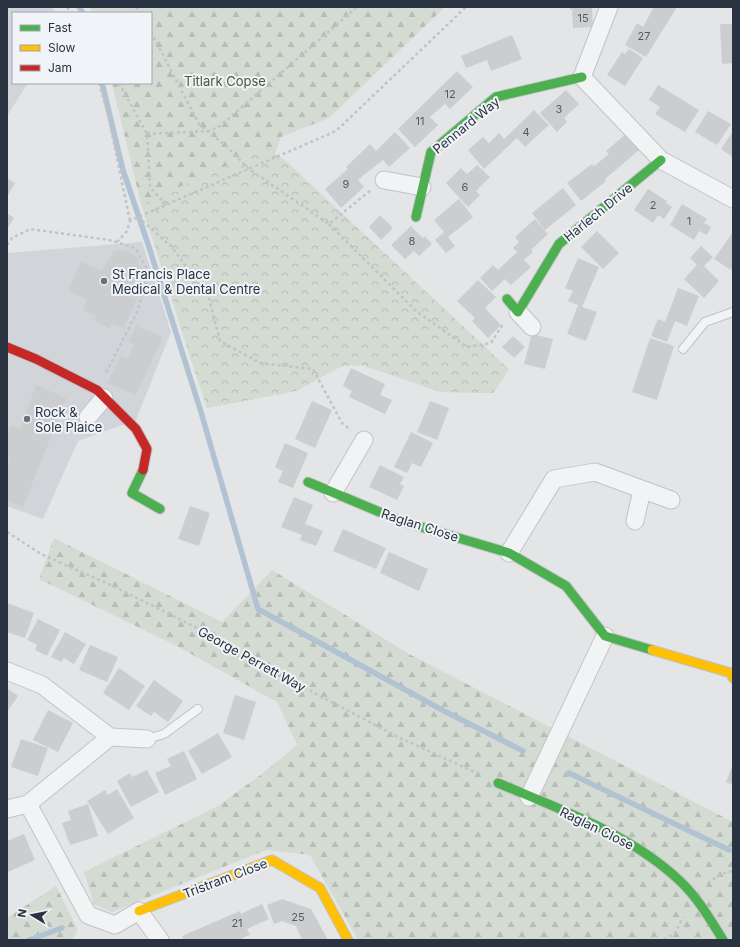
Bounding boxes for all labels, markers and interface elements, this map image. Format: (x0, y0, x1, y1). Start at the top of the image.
house number: 15 (577, 11, 589, 25)
legend (12, 12, 152, 84)
text: Fast (48, 20, 72, 35)
house number: 27 (638, 29, 650, 43)
text: Slow (48, 40, 76, 55)
text: Jam (48, 60, 72, 75)
park label: Titlark Copse (184, 73, 266, 89)
house number: 12 (444, 87, 456, 101)
street label: Pennard Way (429, 93, 503, 157)
house number: 3 (556, 102, 563, 116)
house number: 11 (416, 114, 424, 128)
house number: 4 (522, 125, 530, 139)
house number: 9 (343, 177, 350, 191)
street label: Harlech Drive (560, 179, 636, 245)
house number: 6 (462, 180, 469, 194)
house number: 2 (650, 198, 656, 212)
house number: 1 (687, 214, 691, 228)
house number: 8 (409, 234, 416, 248)
place label: St Francis Place Medical & Dental Centre (112, 266, 260, 297)
marker: St Francis Place Medical & Dental Centre (99, 276, 109, 286)
place label: Rock & Sole Plaice (35, 404, 102, 435)
marker: Rock & Sole Plaice (22, 414, 32, 424)
street label: Raglan Close (379, 505, 461, 545)
street label: George Perrett Way (195, 623, 309, 695)
street label: Raglan Close (557, 803, 637, 853)
street label: Tristram Close (181, 855, 269, 901)
north arrow (12, 895, 52, 935)
text: N (15, 908, 30, 919)
house number: 25 (291, 910, 305, 924)
house number: 21 (231, 916, 243, 930)

